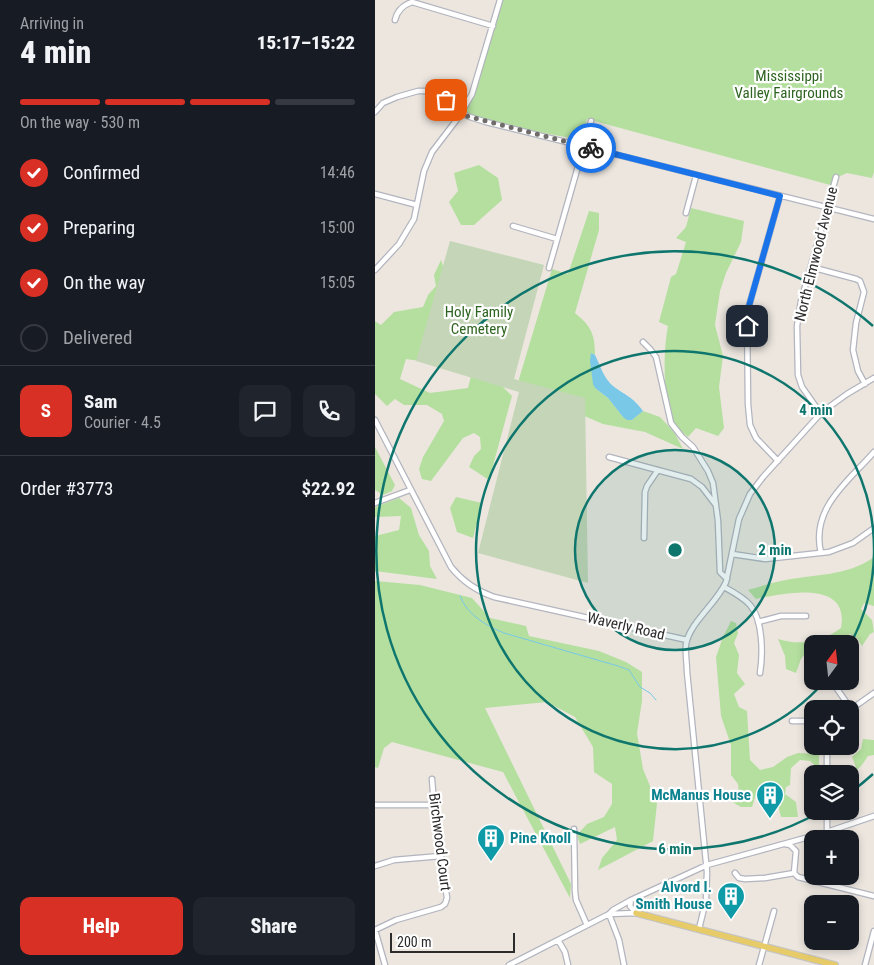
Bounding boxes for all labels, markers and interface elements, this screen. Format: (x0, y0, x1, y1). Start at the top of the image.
text: Arriving in (20, 14, 84, 33)
text: 15:17–15:22 (257, 31, 355, 54)
text: 4 min (20, 33, 91, 71)
park label: Mississippi Valley Fairgrounds (735, 67, 844, 102)
pin (425, 79, 467, 121)
icon: bag (432, 86, 460, 114)
text: On the way · 530 m (20, 113, 140, 132)
courier (566, 123, 616, 173)
icon: bike (577, 134, 605, 162)
icon: check (20, 159, 48, 187)
text: Confirmed (63, 161, 140, 184)
text: 14:46 (320, 163, 355, 182)
street label: North Elmwood Avenue (791, 185, 841, 323)
icon: check (20, 214, 48, 242)
text: Preparing (63, 216, 135, 239)
text: 15:00 (320, 218, 355, 237)
icon: check (20, 269, 48, 297)
text: On the way (63, 271, 145, 294)
text: 15:05 (320, 273, 355, 292)
park label: Holy Family Cemetery (445, 303, 513, 338)
pin (726, 305, 768, 347)
icon: home (733, 312, 761, 340)
text: Delivered (63, 326, 132, 349)
button: chat (239, 385, 291, 437)
button: phone (303, 385, 355, 437)
text: Sam (84, 390, 117, 413)
text: S (41, 399, 51, 422)
text: 4 min (799, 401, 833, 419)
text: Courier · 4.5 (84, 413, 161, 432)
text: Order #3773 (20, 477, 113, 500)
text: $22.92 (301, 477, 355, 500)
centre of rings (666, 541, 684, 559)
text: 2 min (758, 541, 792, 559)
street label: Waverly Road (585, 608, 667, 644)
north arrow (804, 635, 859, 690)
map controls (804, 635, 859, 950)
button: locate (804, 700, 859, 755)
button: layers (804, 765, 859, 820)
building icon: McManus House (755, 780, 785, 819)
place label: McManus House (651, 786, 751, 804)
street label: Birchwood Court (425, 792, 455, 892)
building icon: Pine Knoll (476, 823, 506, 862)
place label: Pine Knoll (510, 829, 571, 847)
button: + (804, 830, 859, 885)
text: 6 min (658, 840, 692, 858)
place label: Alvord I. Smith House (636, 878, 712, 913)
building icon: Alvord I. Smith House (716, 881, 746, 920)
button: − (804, 895, 859, 950)
button: Help (20, 897, 183, 955)
button: Share (193, 897, 355, 955)
scale bar (390, 930, 515, 953)
text: 200 m (397, 934, 432, 950)

